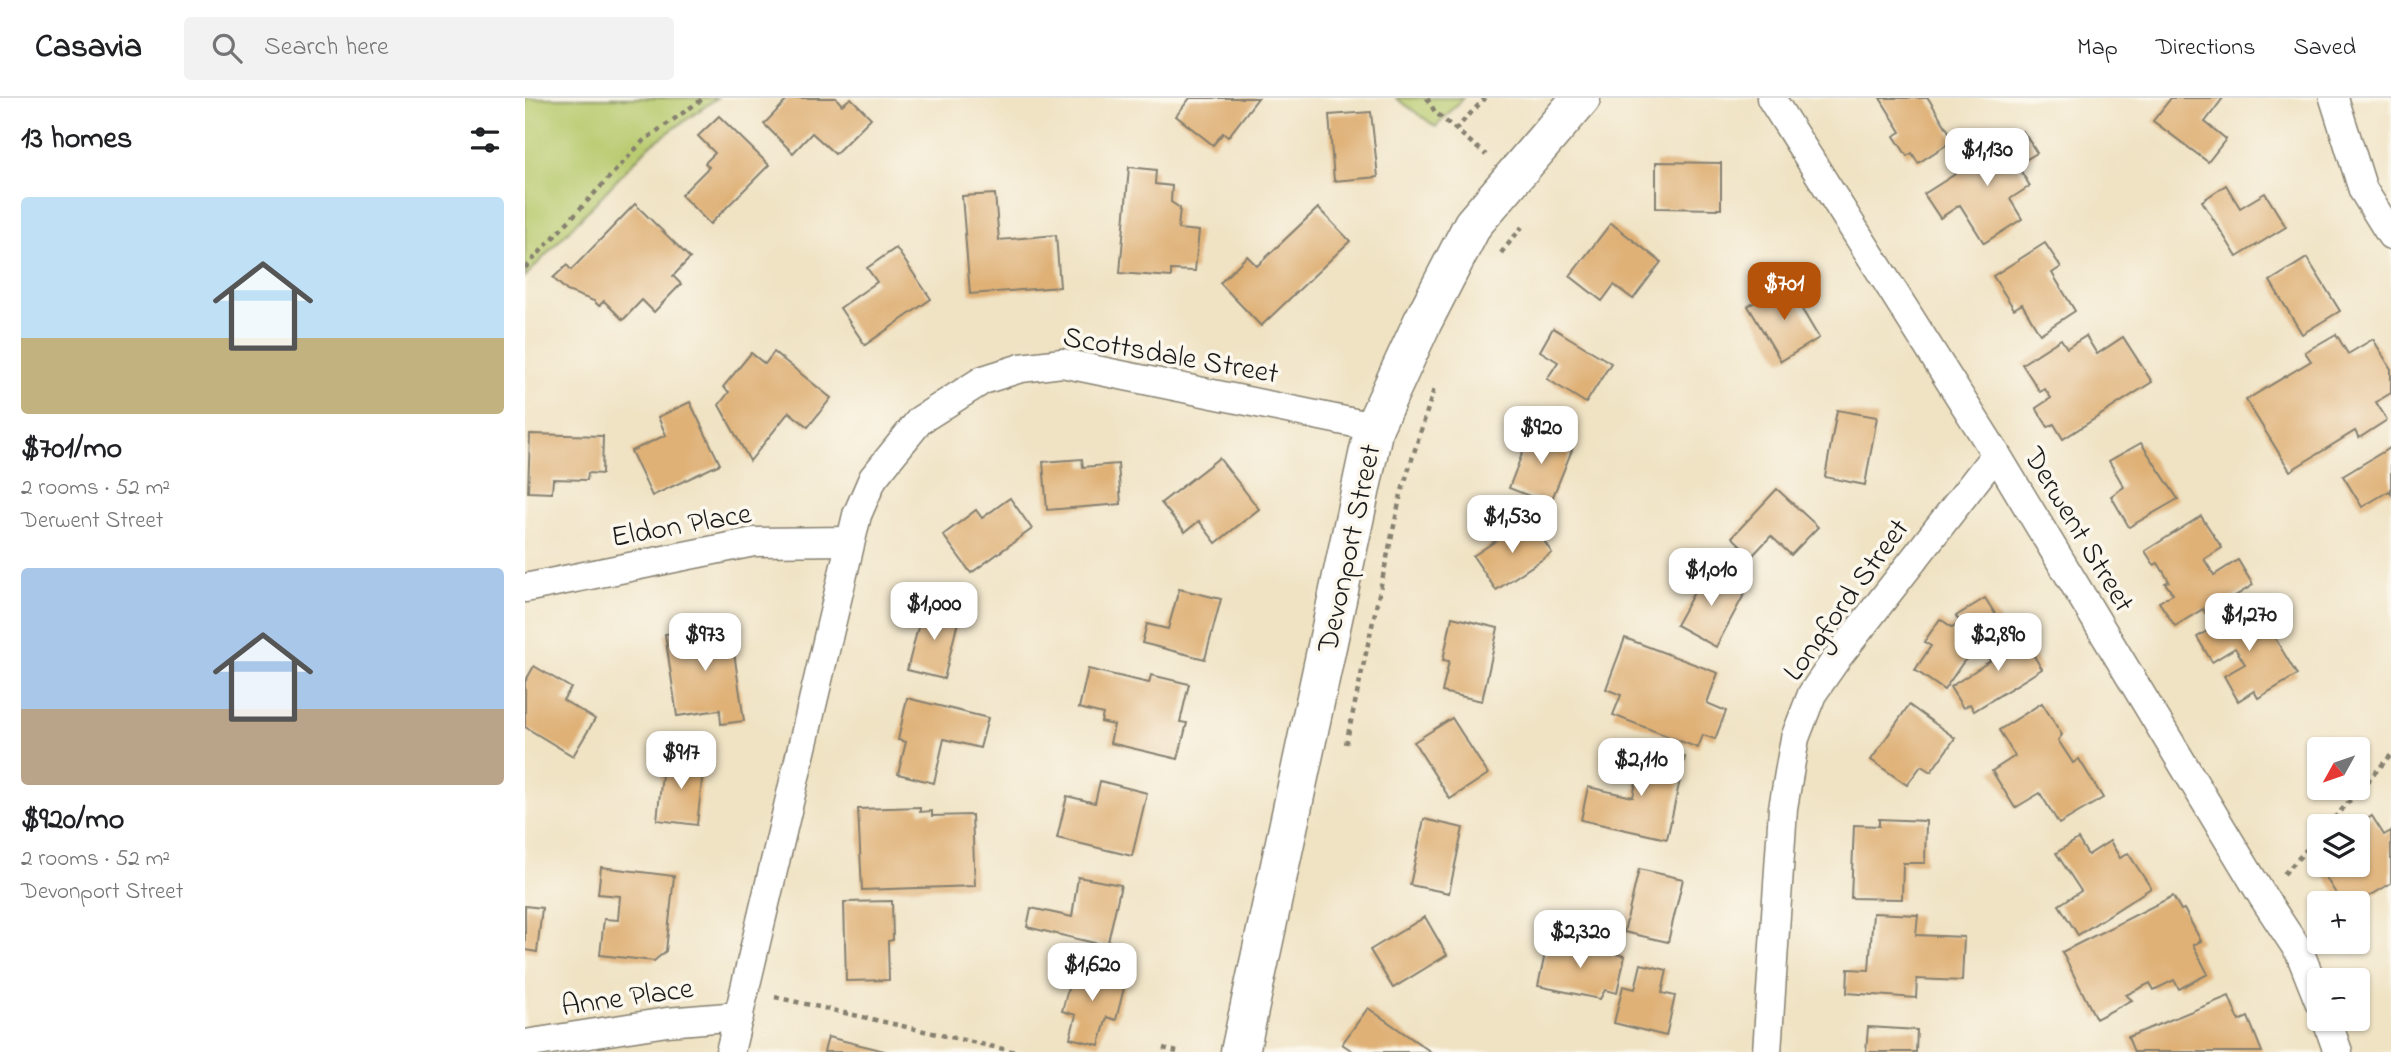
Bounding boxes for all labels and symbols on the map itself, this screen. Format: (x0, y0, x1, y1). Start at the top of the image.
pin: $1,130 (1930, 129, 2044, 188)
pin: $701 (1743, 262, 1825, 322)
street label: Scottsdale Street (1059, 316, 1282, 398)
pin: $920 (1500, 406, 1582, 466)
street label: Derwent Street (2010, 439, 2144, 622)
street label: Devonport Street (1307, 440, 1394, 658)
street label: Eldon Place (608, 493, 756, 561)
pin: $1,530 (1455, 496, 1569, 555)
street label: Longford Street (1773, 510, 1922, 691)
pin: $1,010 (1654, 548, 1768, 608)
pin: $1,000 (877, 582, 991, 642)
pin: $1,270 (2192, 594, 2306, 653)
pin: $973 (664, 614, 746, 673)
pin: $2,890 (1941, 614, 2055, 673)
pin: $917 (640, 732, 722, 791)
north arrow (2307, 737, 2369, 800)
pin: $2,110 (1584, 738, 1698, 798)
pin: $2,320 (1523, 910, 1637, 970)
pin: $1,620 (1035, 944, 1149, 1003)
street label: Anne Place (559, 968, 697, 1030)

